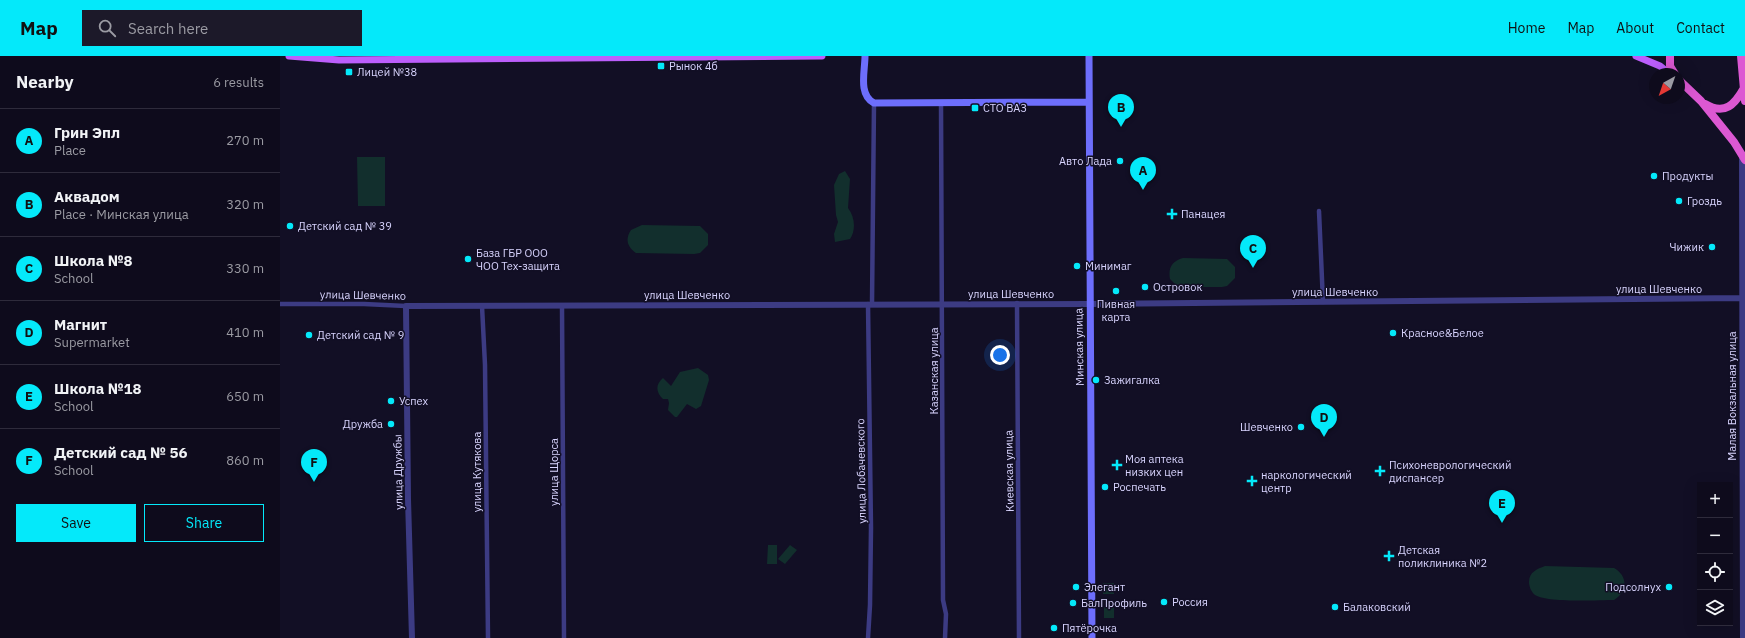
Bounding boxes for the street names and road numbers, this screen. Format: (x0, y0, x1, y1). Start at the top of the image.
street label: улица Шевченко (1616, 282, 1702, 296)
street label: улица Шевченко (1292, 285, 1378, 299)
street label: улица Шевченко (320, 287, 406, 303)
street label: улица Шевченко (968, 287, 1054, 301)
street label: улица Шевченко (644, 288, 730, 302)
street label: Минская улица (1071, 308, 1087, 386)
street label: Казанская улица (927, 327, 941, 415)
street label: Малая Вокзальная улица (1725, 331, 1739, 461)
street label: улица Лобачевского (853, 418, 869, 524)
street label: Киевская улица (1001, 430, 1017, 512)
street label: улица Кутякова (470, 432, 484, 512)
street label: улица Дружбы (390, 434, 406, 510)
street label: улица Щорса (547, 438, 561, 506)

